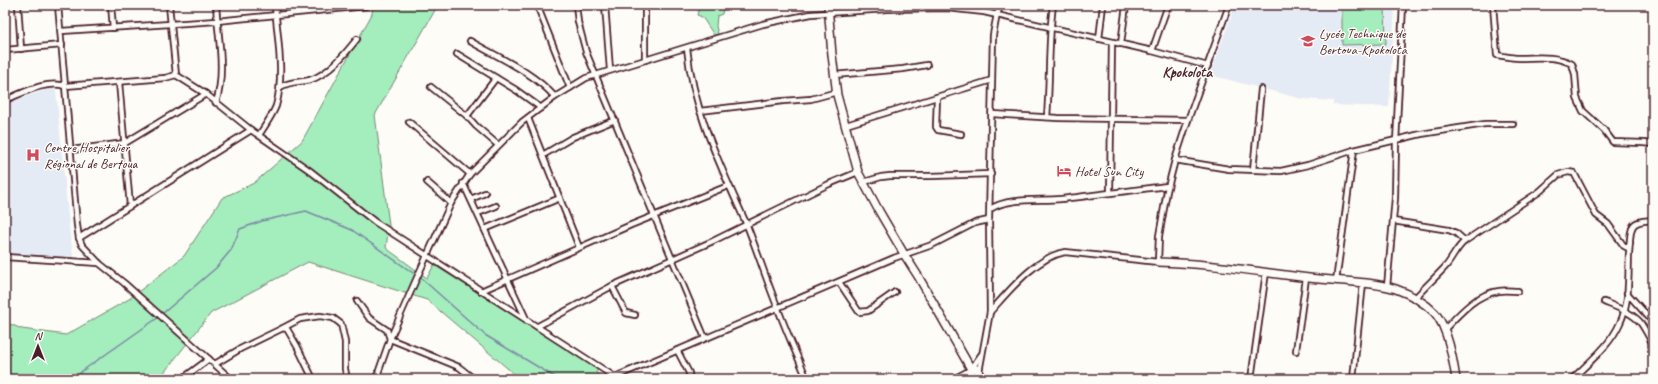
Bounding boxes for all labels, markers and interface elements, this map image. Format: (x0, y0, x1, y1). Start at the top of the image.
place label: Lycée Technique de Bertoua-Kpokolota (1319, 25, 1408, 58)
school or university icon: Lycée Technique de Bertoua-Kpokolota (1300, 33, 1316, 49)
district label: Kpokolota (1162, 63, 1213, 82)
place label: Centre Hospitalier Régional de Bertoua (44, 139, 139, 172)
hospital icon: Centre Hospitalier Régional de Bertoua (25, 147, 41, 163)
hotel icon: Hotel Sun City (1056, 163, 1072, 179)
place label: Hotel Sun City (1075, 163, 1144, 180)
north arrow (18, 326, 58, 366)
text: N (35, 329, 44, 343)

